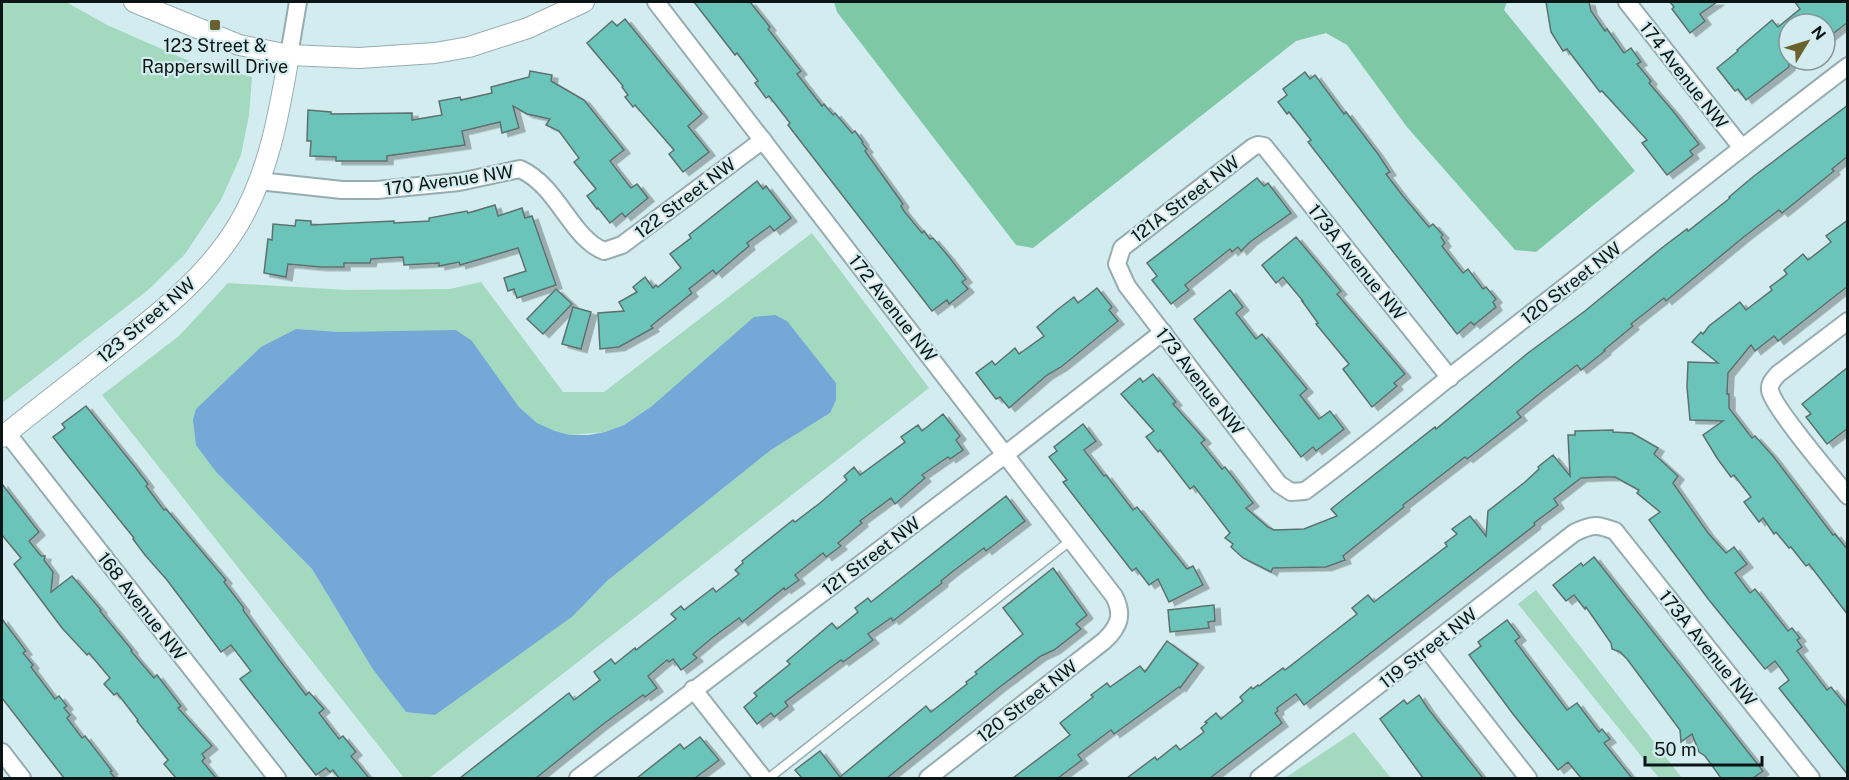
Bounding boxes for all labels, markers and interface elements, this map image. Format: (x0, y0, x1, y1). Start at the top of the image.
north arrow (1777, 12, 1837, 72)
street label: 174 Avenue NW (1636, 17, 1732, 133)
marker: 123 Street & Rapperswill Drive (208, 18, 222, 32)
text: N (1807, 22, 1830, 44)
place label: 123 Street & Rapperswill Drive (142, 35, 288, 77)
street label: 121A Street NW (1127, 151, 1243, 247)
street label: 122 Street NW (630, 153, 740, 243)
street label: 170 Avenue NW (383, 161, 515, 199)
street label: 173A Avenue NW (1304, 200, 1410, 324)
street label: 120 Street NW (1517, 237, 1625, 329)
street label: 172 Avenue NW (845, 250, 941, 366)
street label: 123 Street NW (93, 273, 199, 367)
street label: 173 Avenue NW (1152, 323, 1248, 439)
street label: 121 Street NW (818, 512, 924, 600)
street label: 168 Avenue NW (93, 548, 191, 664)
street label: 173A Avenue NW (1655, 586, 1761, 710)
street label: 119 Street NW (1375, 603, 1481, 693)
street label: 120 Street NW (973, 655, 1081, 747)
scale bar (1645, 729, 1762, 767)
text: 50 m (1654, 739, 1697, 760)

